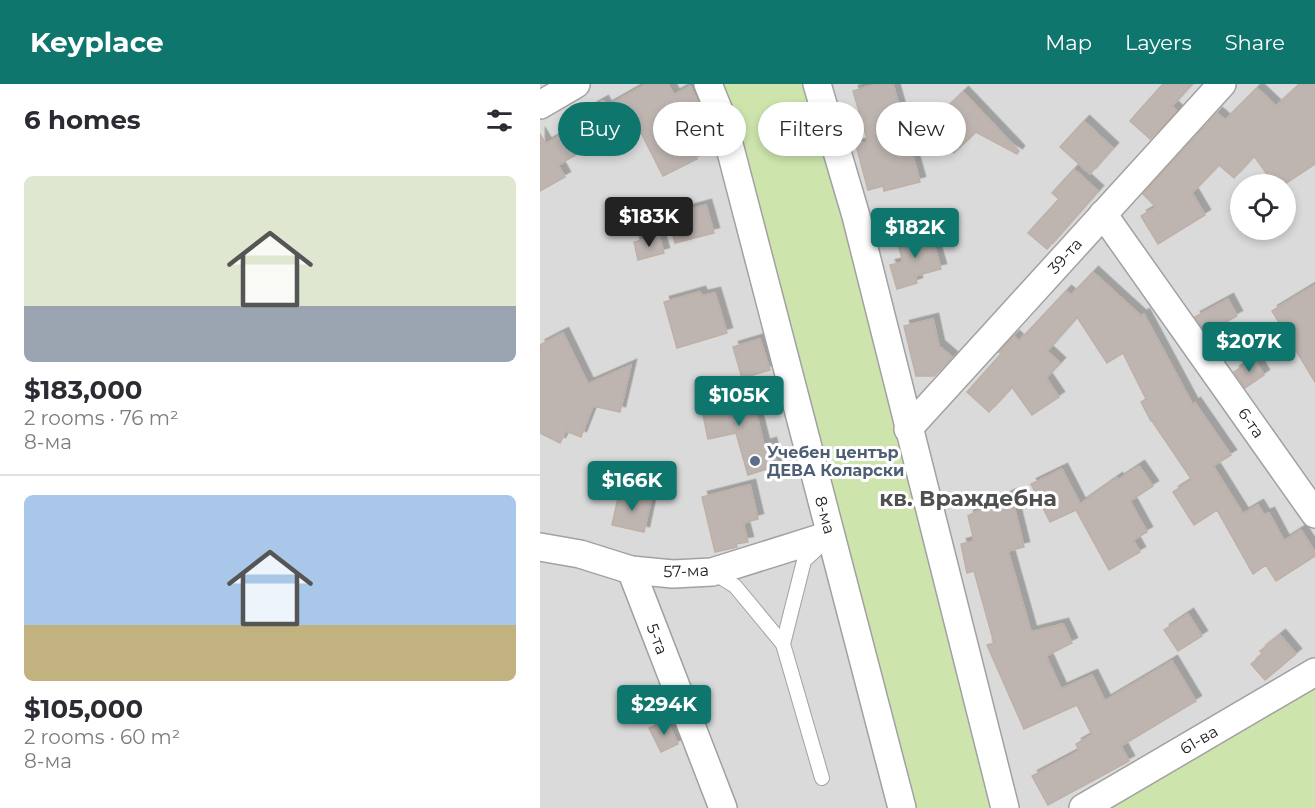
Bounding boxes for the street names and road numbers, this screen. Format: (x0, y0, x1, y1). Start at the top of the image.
street label: 39-та (1044, 234, 1086, 278)
street label: 6-та (1234, 404, 1268, 442)
street label: 8-ма (811, 494, 839, 536)
street label: 57-ма (663, 561, 709, 581)
street label: 5-та (642, 621, 672, 657)
street label: 61-ва (1177, 722, 1221, 758)

